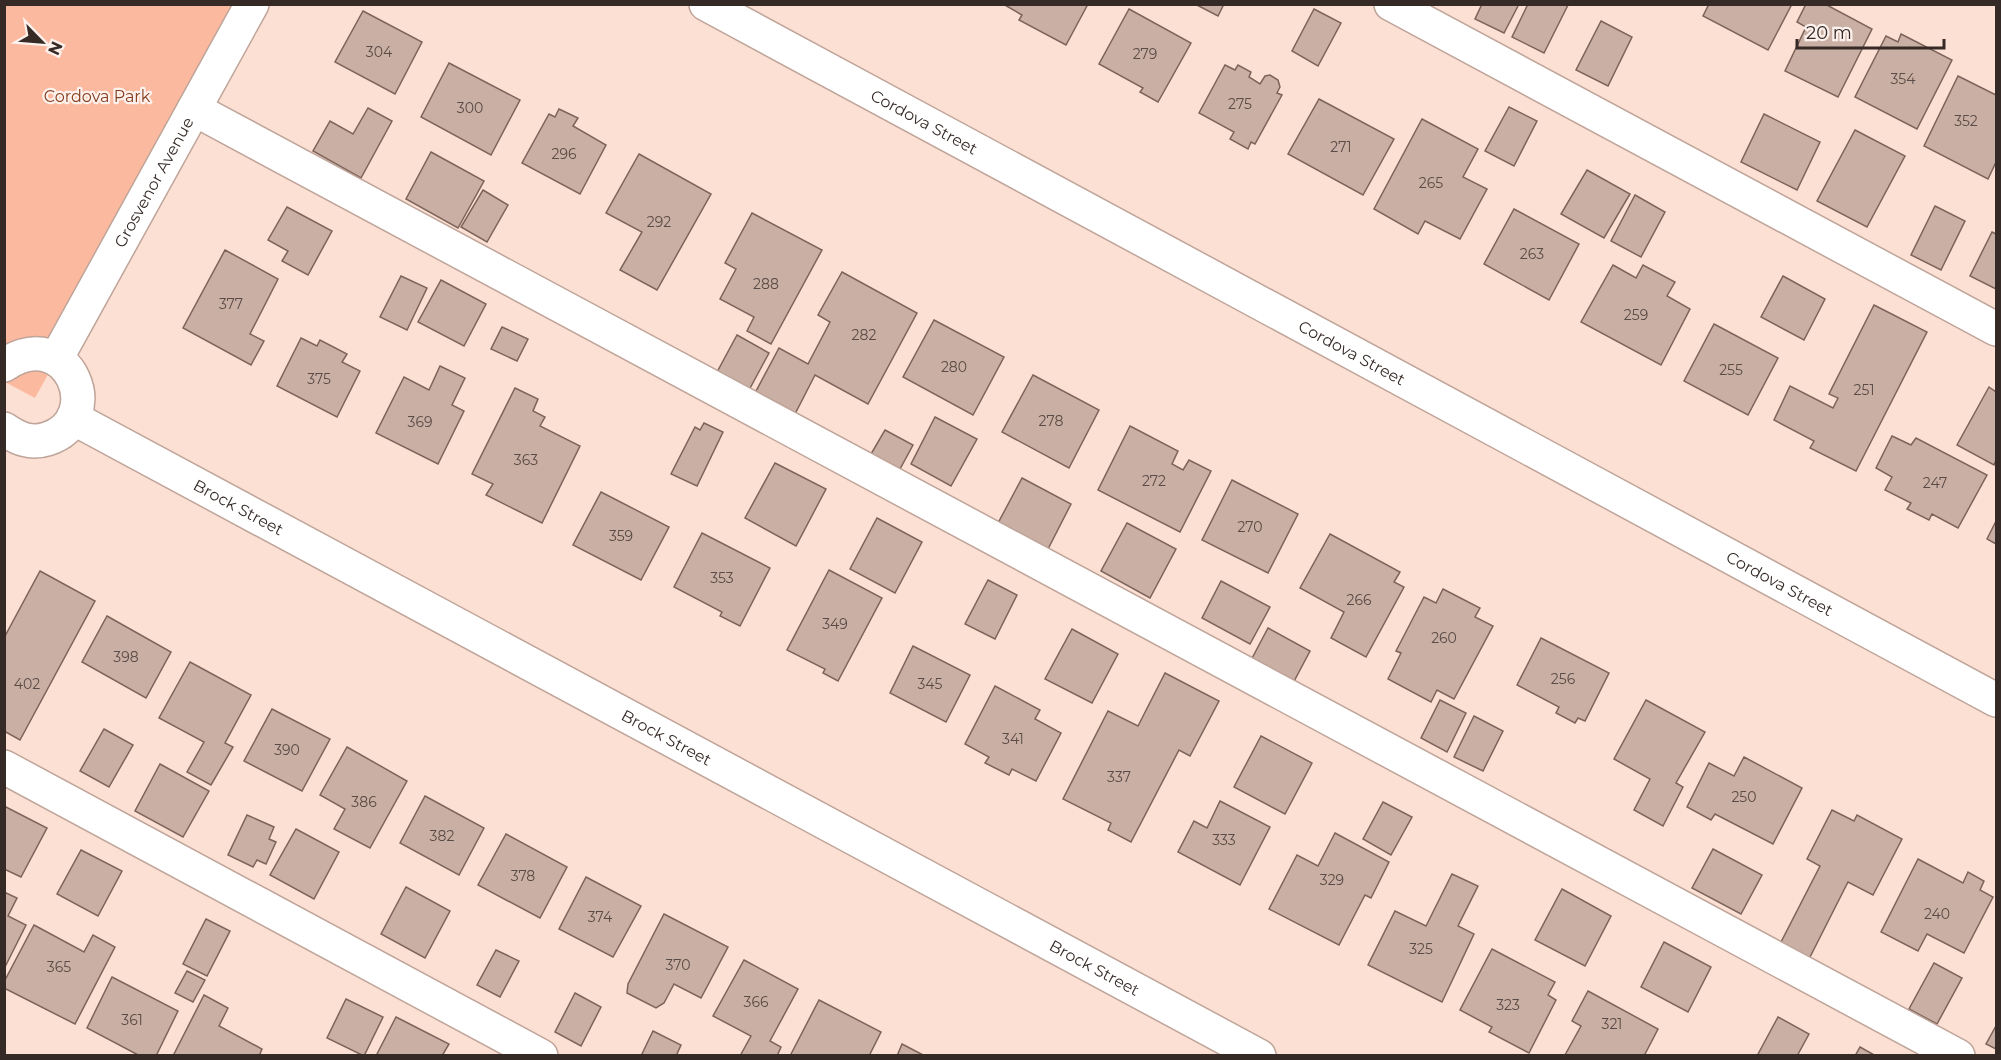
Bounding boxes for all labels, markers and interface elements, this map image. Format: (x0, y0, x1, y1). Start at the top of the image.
north arrow (12, 12, 72, 72)
scale bar (1797, 12, 1944, 50)
text: 20 m (1806, 22, 1852, 44)
text: N (44, 38, 66, 58)
house number: 304 (366, 43, 393, 61)
house number: 279 (1133, 45, 1157, 63)
house number: 354 (1891, 70, 1916, 88)
street label: Cordova Street (868, 85, 981, 158)
park label: Cordova Park (44, 87, 151, 106)
house number: 275 (1228, 95, 1252, 113)
house number: 300 (457, 99, 483, 117)
house number: 352 (1954, 112, 1978, 130)
street label: Grosvenor Avenue (110, 114, 197, 251)
house number: 271 (1330, 138, 1352, 156)
house number: 296 (551, 145, 577, 163)
house number: 265 (1419, 174, 1443, 192)
house number: 292 (647, 213, 671, 231)
house number: 263 (1520, 245, 1544, 263)
house number: 288 (753, 275, 779, 293)
house number: 377 (219, 295, 243, 313)
house number: 259 (1624, 306, 1648, 324)
street label: Cordova Street (1295, 316, 1409, 389)
house number: 282 (852, 326, 876, 344)
house number: 280 (941, 358, 967, 376)
house number: 255 (1719, 361, 1743, 379)
house number: 375 (307, 370, 331, 388)
house number: 251 (1854, 381, 1874, 399)
house number: 278 (1039, 412, 1063, 430)
house number: 369 (408, 413, 432, 431)
house number: 363 (514, 451, 538, 469)
house number: 272 (1142, 472, 1166, 490)
house number: 247 (1923, 474, 1947, 492)
street label: Brock Street (190, 475, 287, 539)
house number: 270 (1237, 518, 1263, 536)
house number: 359 (609, 527, 633, 545)
street label: Cordova Street (1723, 547, 1837, 620)
house number: 353 (710, 569, 734, 587)
house number: 266 (1347, 591, 1372, 609)
house number: 349 (822, 615, 848, 633)
house number: 260 (1431, 629, 1457, 647)
house number: 398 (113, 648, 139, 666)
house number: 256 (1551, 670, 1576, 688)
house number: 402 (14, 675, 40, 693)
house number: 345 (917, 675, 943, 693)
street label: Brock Street (618, 705, 715, 769)
house number: 341 (1002, 730, 1024, 748)
house number: 390 (274, 741, 300, 759)
house number: 337 (1107, 768, 1131, 786)
house number: 250 (1731, 788, 1757, 806)
house number: 386 (351, 793, 377, 811)
house number: 382 (430, 827, 454, 845)
house number: 333 (1212, 831, 1236, 849)
house number: 378 (511, 867, 535, 885)
house number: 329 (1320, 871, 1344, 889)
house number: 240 (1924, 905, 1950, 923)
house number: 374 (588, 908, 613, 926)
street label: Brock Street (1046, 936, 1143, 1000)
house number: 325 (1409, 940, 1433, 958)
house number: 370 (666, 956, 690, 974)
house number: 365 (47, 958, 71, 976)
house number: 366 (744, 993, 769, 1011)
house number: 323 (1496, 996, 1520, 1014)
house number: 361 (121, 1011, 143, 1029)
house number: 321 (1602, 1015, 1622, 1033)

